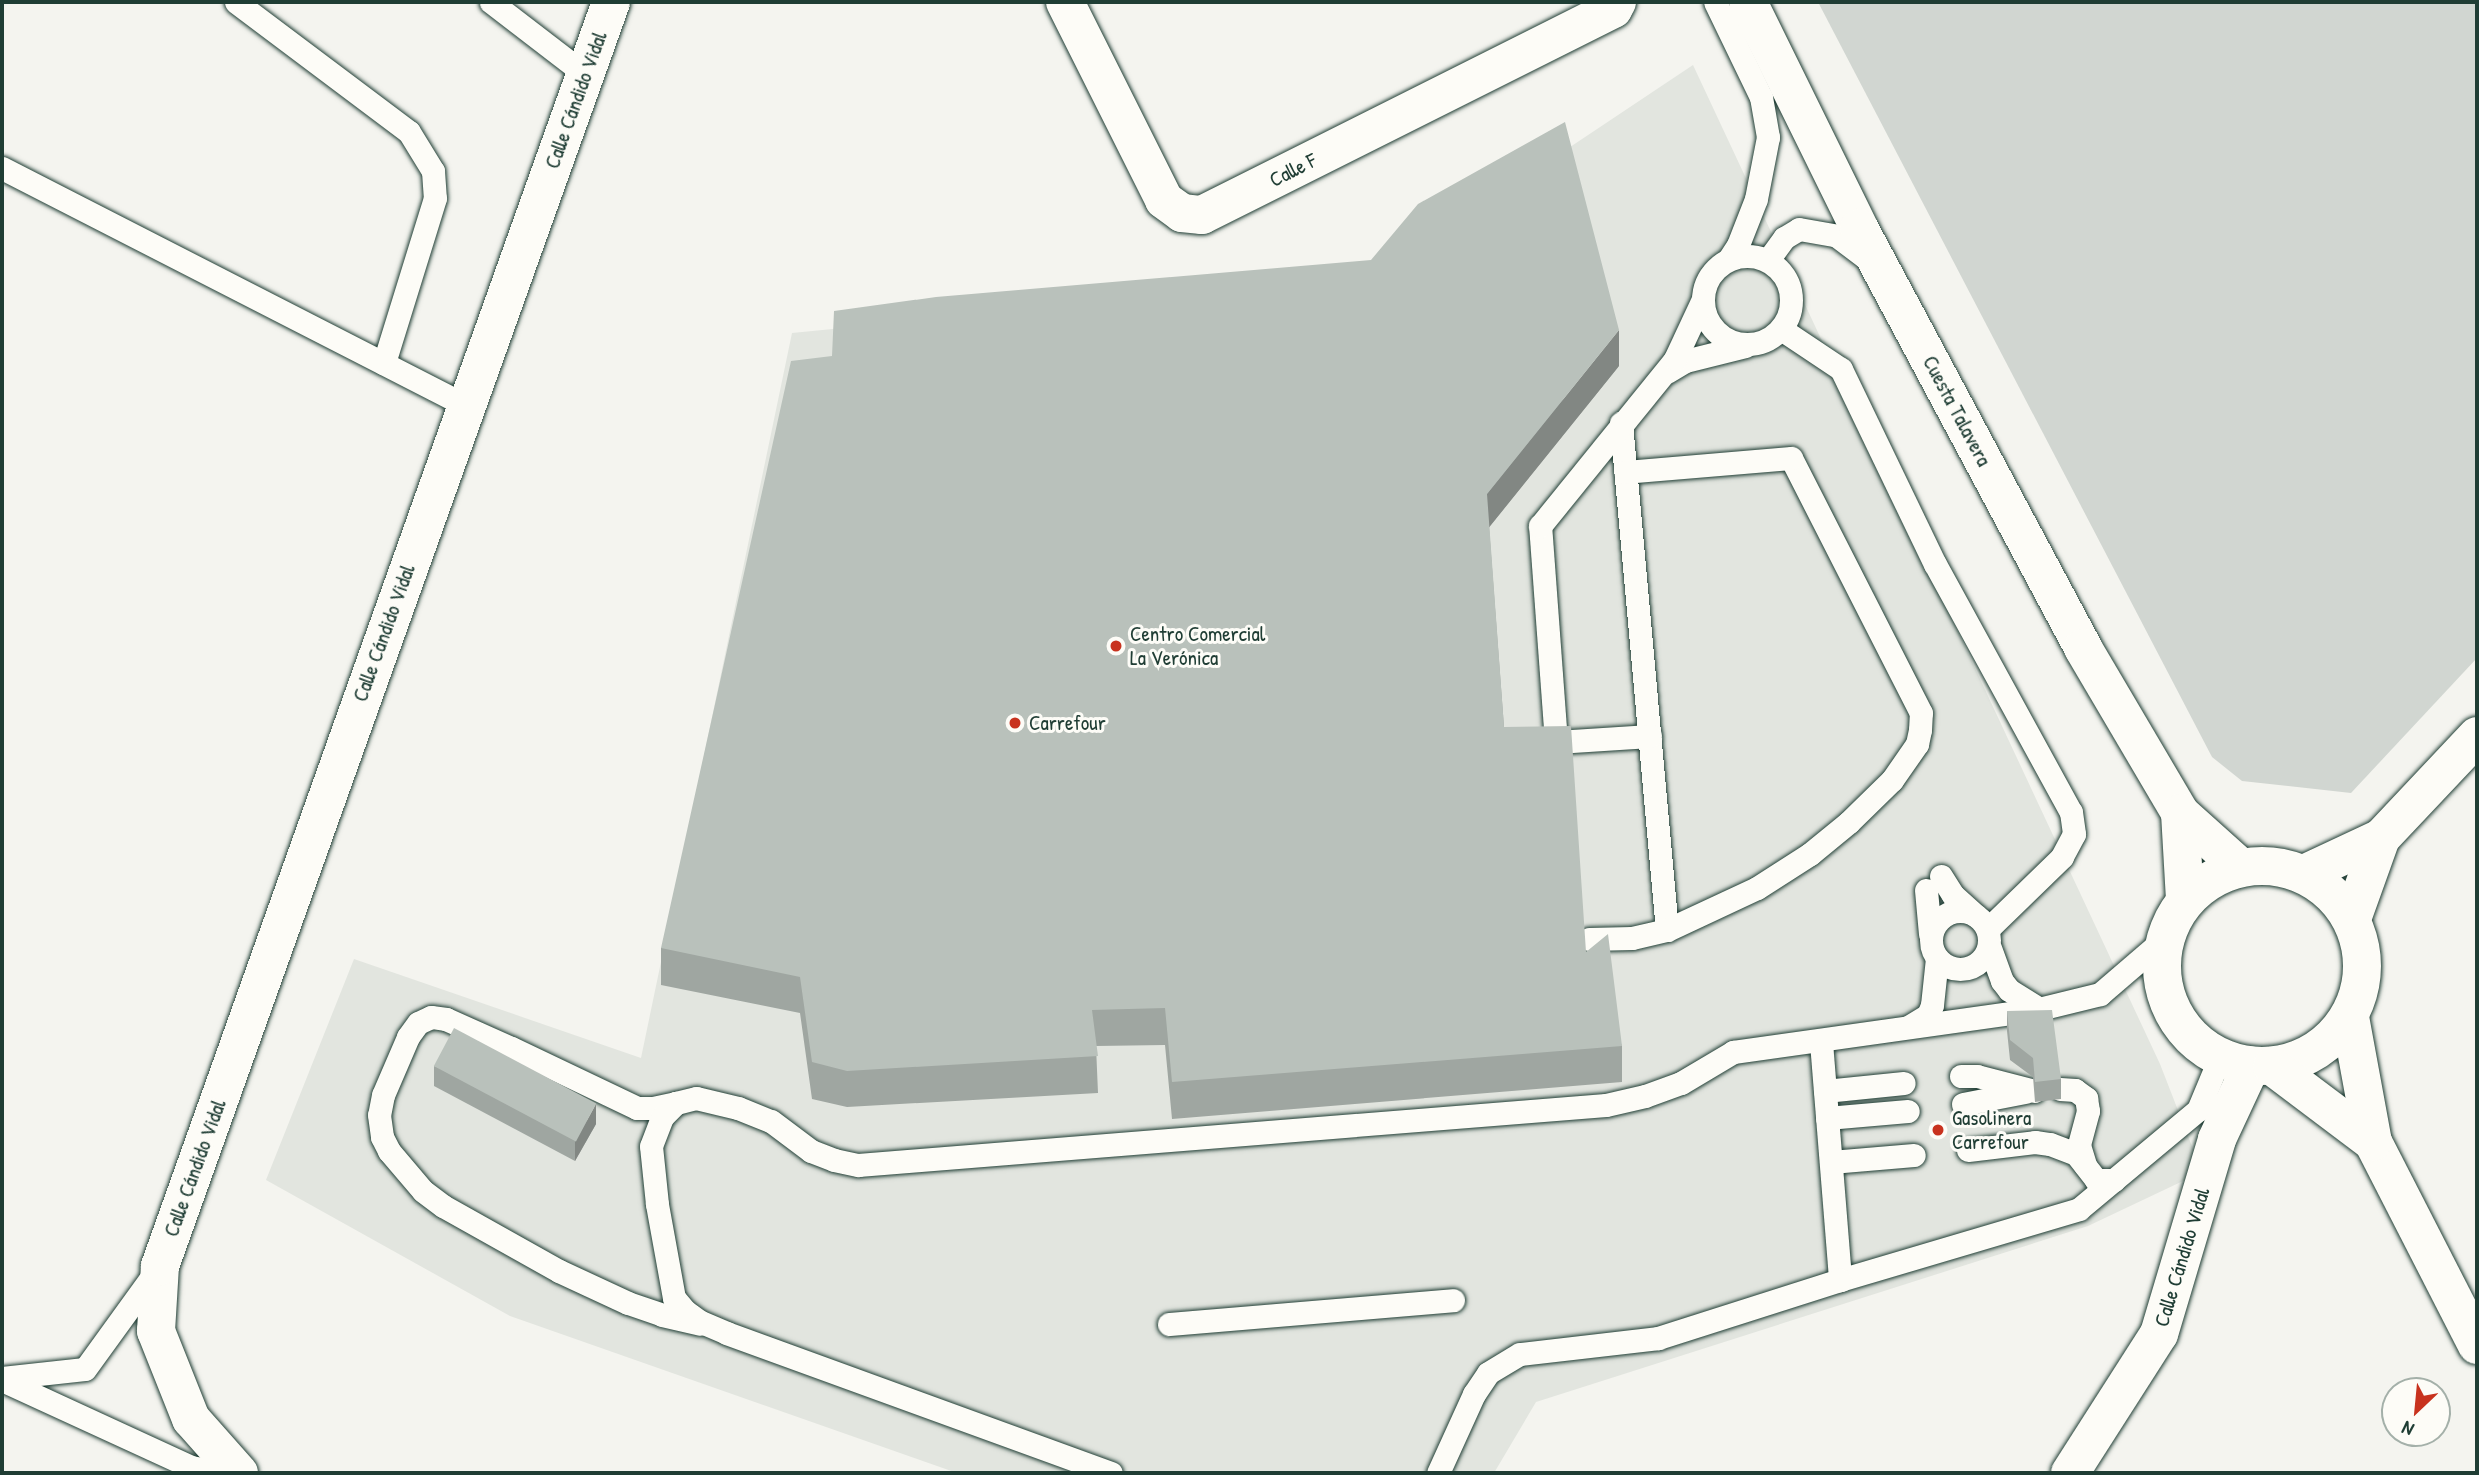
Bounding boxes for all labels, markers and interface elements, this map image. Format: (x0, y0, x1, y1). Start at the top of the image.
street label: Calle Cándido Vidal (540, 28, 612, 172)
street label: Calle F (1265, 147, 1321, 193)
street label: Cuesta Talavera (1917, 351, 1997, 471)
street label: Calle Cándido Vidal (348, 561, 420, 705)
place label: Centro Comercial La Verónica (1130, 621, 1265, 671)
marker: Centro Comercial La Verónica (1108, 638, 1124, 654)
place label: Carrefour (1029, 710, 1106, 736)
marker: Carrefour (1007, 715, 1023, 731)
street label: Calle Cándido Vidal (159, 1096, 231, 1240)
place label: Gasolinera Carrefour (1952, 1105, 2031, 1155)
marker: Gasolinera Carrefour (1930, 1122, 1946, 1138)
street label: Calle Cándido Vidal (2149, 1184, 2215, 1330)
north arrow (2381, 1377, 2451, 1447)
text: N (2397, 1415, 2418, 1443)

